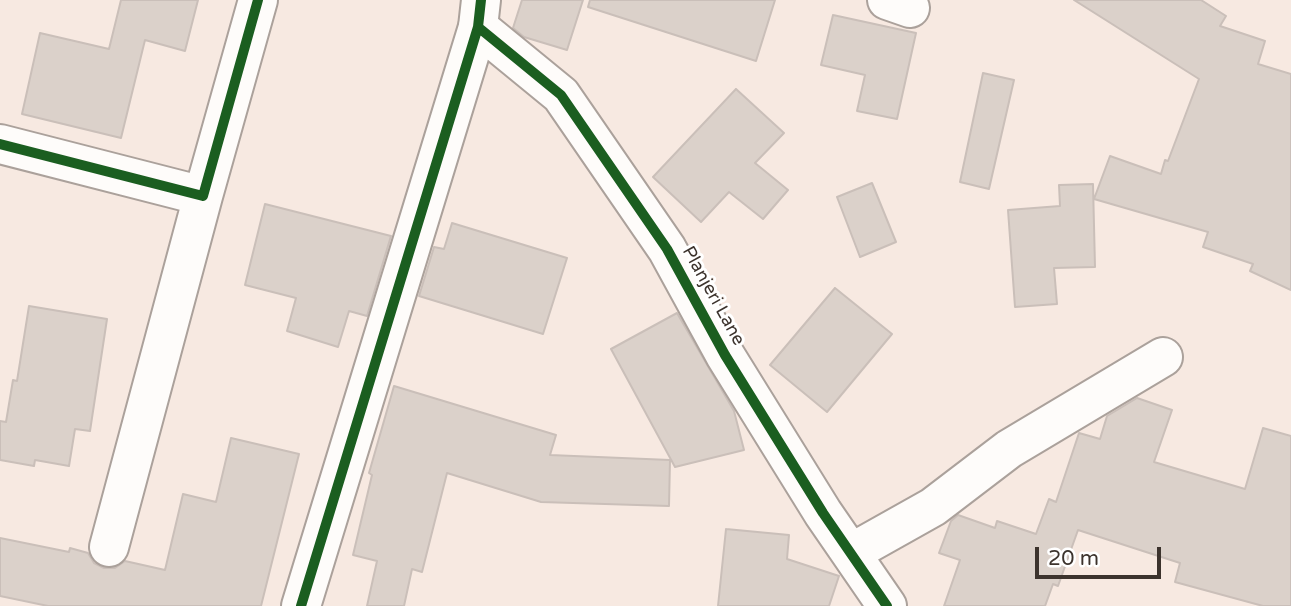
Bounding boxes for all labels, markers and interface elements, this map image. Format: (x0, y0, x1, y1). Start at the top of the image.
street label: Planjeri Lane (677, 243, 749, 349)
scale bar (1039, 532, 1165, 576)
text: 20 m (1048, 546, 1099, 571)

